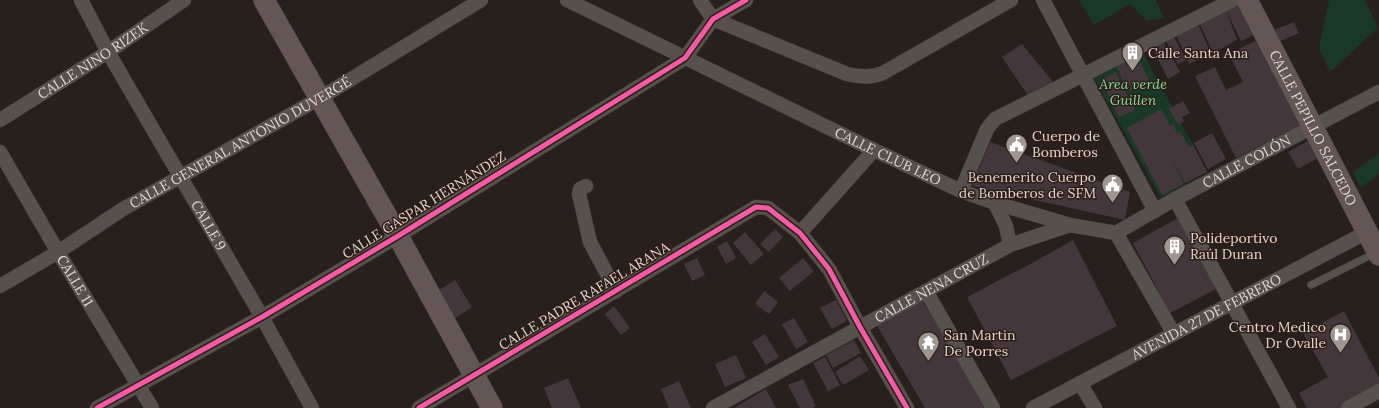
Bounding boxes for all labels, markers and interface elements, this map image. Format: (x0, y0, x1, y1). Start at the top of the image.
street label: CALLE NINO RIZEK (34, 18, 152, 103)
building icon: Calle Santa Ana (1119, 40, 1145, 73)
place label: Calle Santa Ana (1148, 44, 1248, 62)
street label: CALLE PEPILLO SALCEDO (1266, 47, 1361, 209)
street label: CALLE GENERAL ANTONIO DUVERGÉ (126, 72, 355, 213)
park label: Area verde Guillen (1098, 75, 1167, 109)
street label: CALLE CLUB LEO (832, 123, 944, 189)
place label: Cuerpo de Bomberos (1032, 127, 1100, 161)
public building icon: Cuerpo de Bomberos (1003, 131, 1029, 164)
street label: CALLE COLÓN (1199, 131, 1294, 192)
street label: CALLE GASPAR HERNÁNDEZ (339, 147, 509, 263)
place label: Benemerito Cuerpo de Bomberos de SFM (959, 168, 1096, 202)
public building icon: Benemerito Cuerpo de Bomberos de SFM (1099, 172, 1125, 205)
street label: CALLE 9 (187, 197, 230, 254)
place label: Polideportivo Raúl Duran (1190, 229, 1278, 263)
building icon: Polideportivo Raúl Duran (1161, 233, 1187, 266)
street label: CALLE PADRE RAFAEL ARANA (495, 238, 673, 354)
street label: CALLE NENA CRUZ (871, 250, 991, 327)
street label: CALLE 11 (53, 251, 98, 310)
street label: AVENIDA 27 DE FEBRERO (1127, 270, 1284, 364)
place label: Centro Medico Dr Ovalle (1229, 318, 1326, 352)
hospital icon: Centro Medico Dr Ovalle (1328, 322, 1354, 355)
place label: San Martin De Porres (944, 326, 1016, 360)
temple icon: San Martin De Porres (916, 330, 942, 363)

